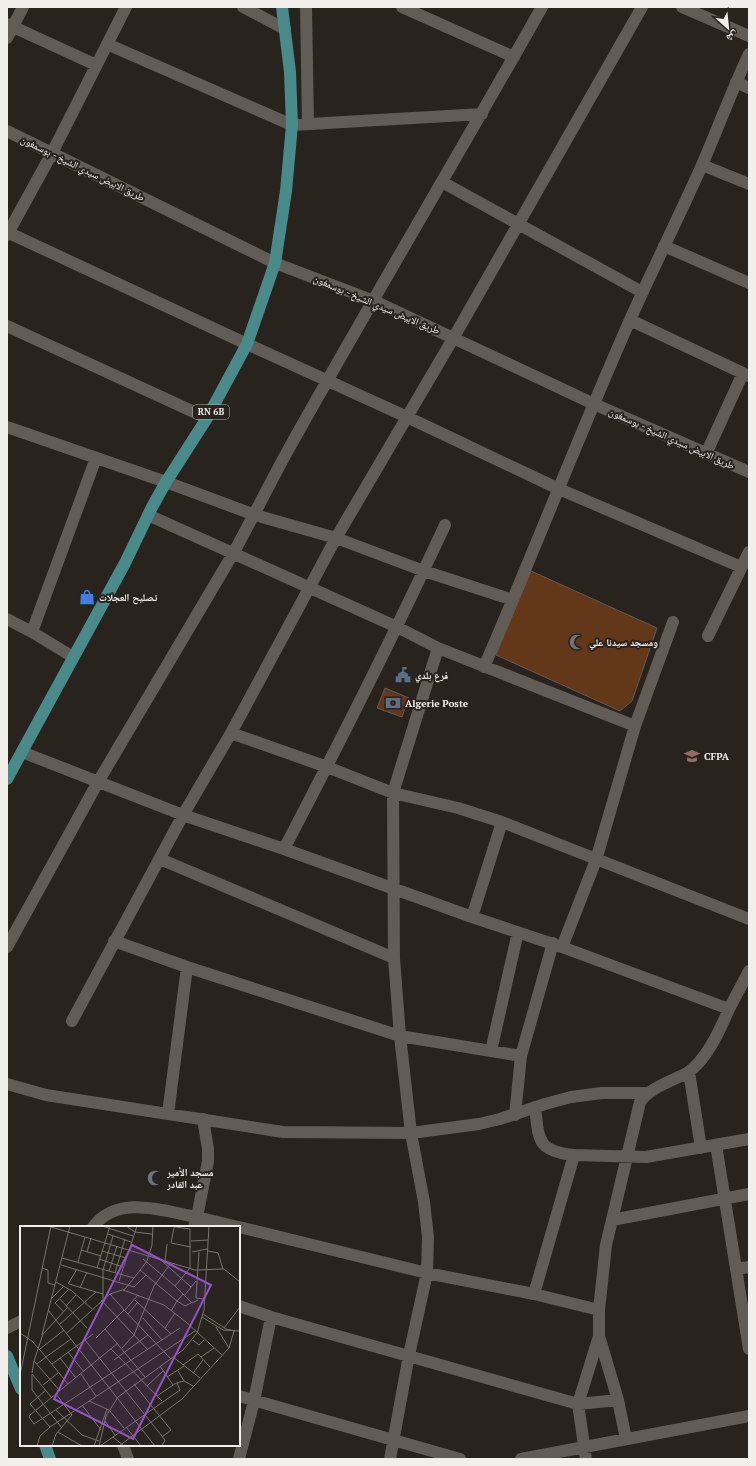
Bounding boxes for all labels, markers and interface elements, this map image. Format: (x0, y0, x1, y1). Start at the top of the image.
north arrow (708, 8, 748, 48)
text: ش (723, 27, 741, 46)
street label: طريق الابيض سيدي الشيخ - بوسمغون (18, 133, 147, 206)
street label: طريق الابيض سيدي الشيخ - بوسمغون (311, 272, 442, 339)
road number: RN 6B (193, 405, 229, 419)
street label: طريق الابيض سيدي الشيخ - بوسمغون (606, 405, 737, 474)
shop icon: تصليح العجلات (78, 588, 96, 606)
place label: تصليح العجلات (99, 591, 158, 605)
mosque icon: ومسجد سيدنا علي (568, 633, 586, 651)
place label: ومسجد سيدنا علي (589, 636, 658, 650)
public building icon: فرع بلدي (394, 666, 412, 684)
place label: فرع بلدي (415, 669, 448, 683)
bank icon: Algerie Poste (384, 694, 402, 712)
place label: Algerie Poste (405, 697, 469, 710)
school or university icon: CFPA (683, 747, 701, 765)
place label: CFPA (704, 750, 730, 763)
place label: مسجد الأمير عبد القادر (166, 1166, 214, 1191)
mosque icon: مسجد الأمير عبد القادر (146, 1169, 164, 1187)
inset map (20, 1226, 240, 1446)

